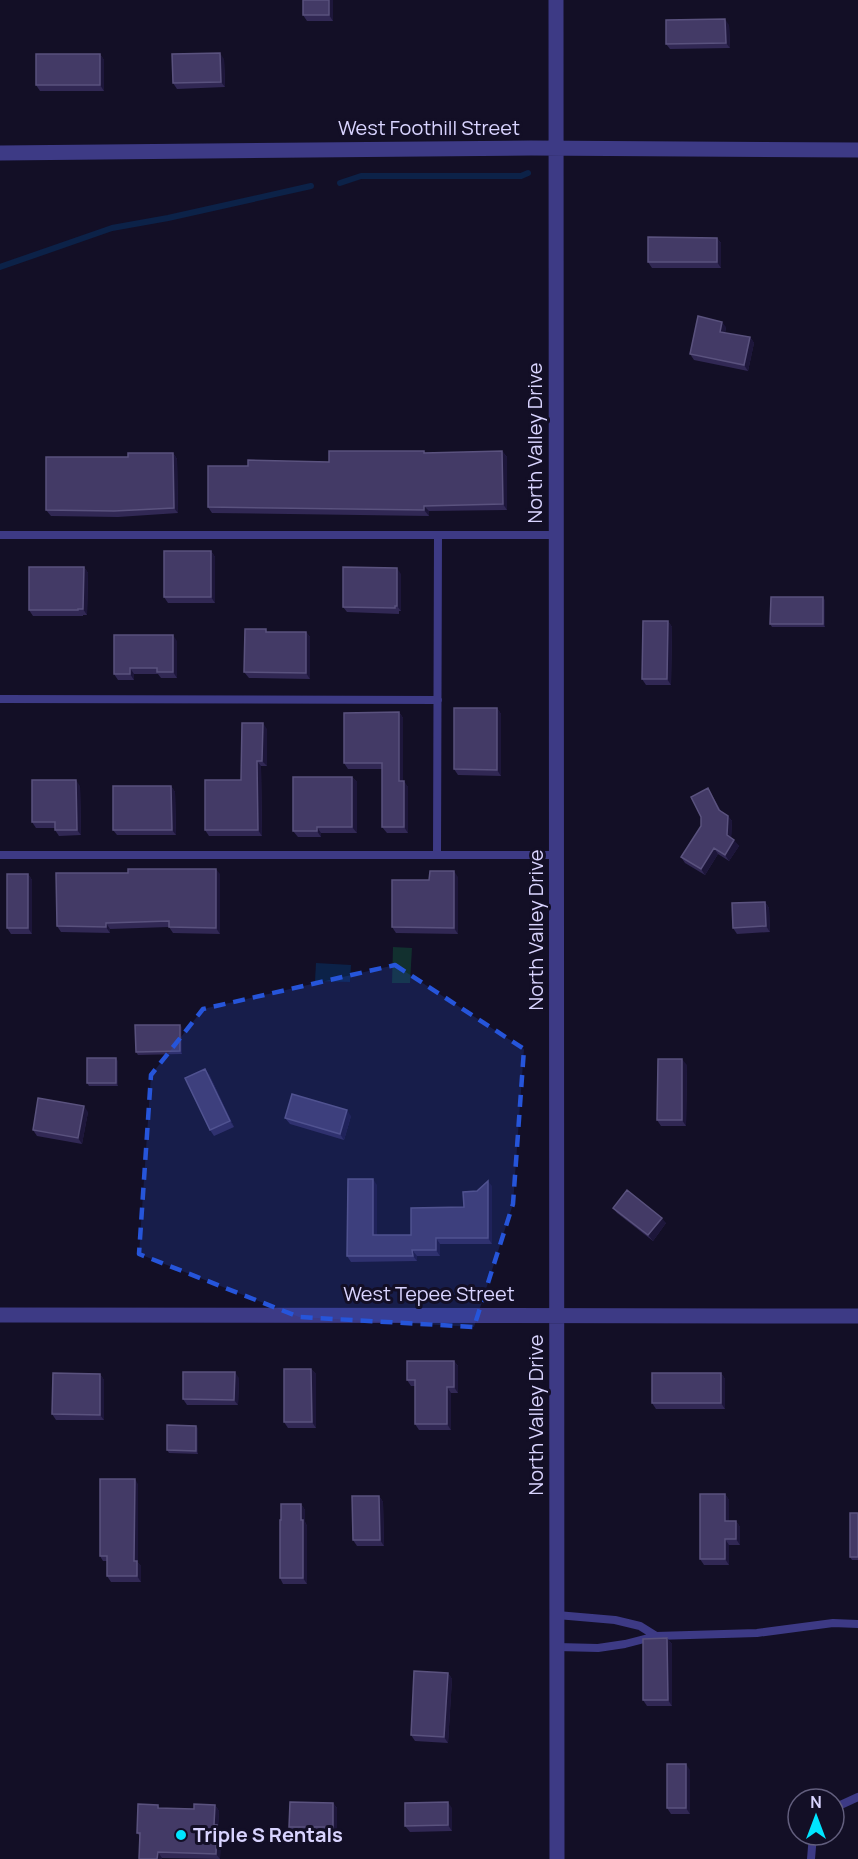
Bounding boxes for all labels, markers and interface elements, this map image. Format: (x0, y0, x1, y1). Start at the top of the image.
street label: West Foothill Street (338, 114, 520, 141)
street label: North Valley Drive (521, 362, 548, 524)
street label: North Valley Drive (522, 849, 549, 1011)
street label: West Tepee Street (343, 1280, 515, 1307)
street label: North Valley Drive (522, 1334, 549, 1496)
north arrow (786, 1787, 846, 1847)
text: N (810, 1791, 822, 1813)
place label: Triple S Rentals (193, 1821, 343, 1848)
marker: Triple S Rentals (174, 1828, 188, 1842)

